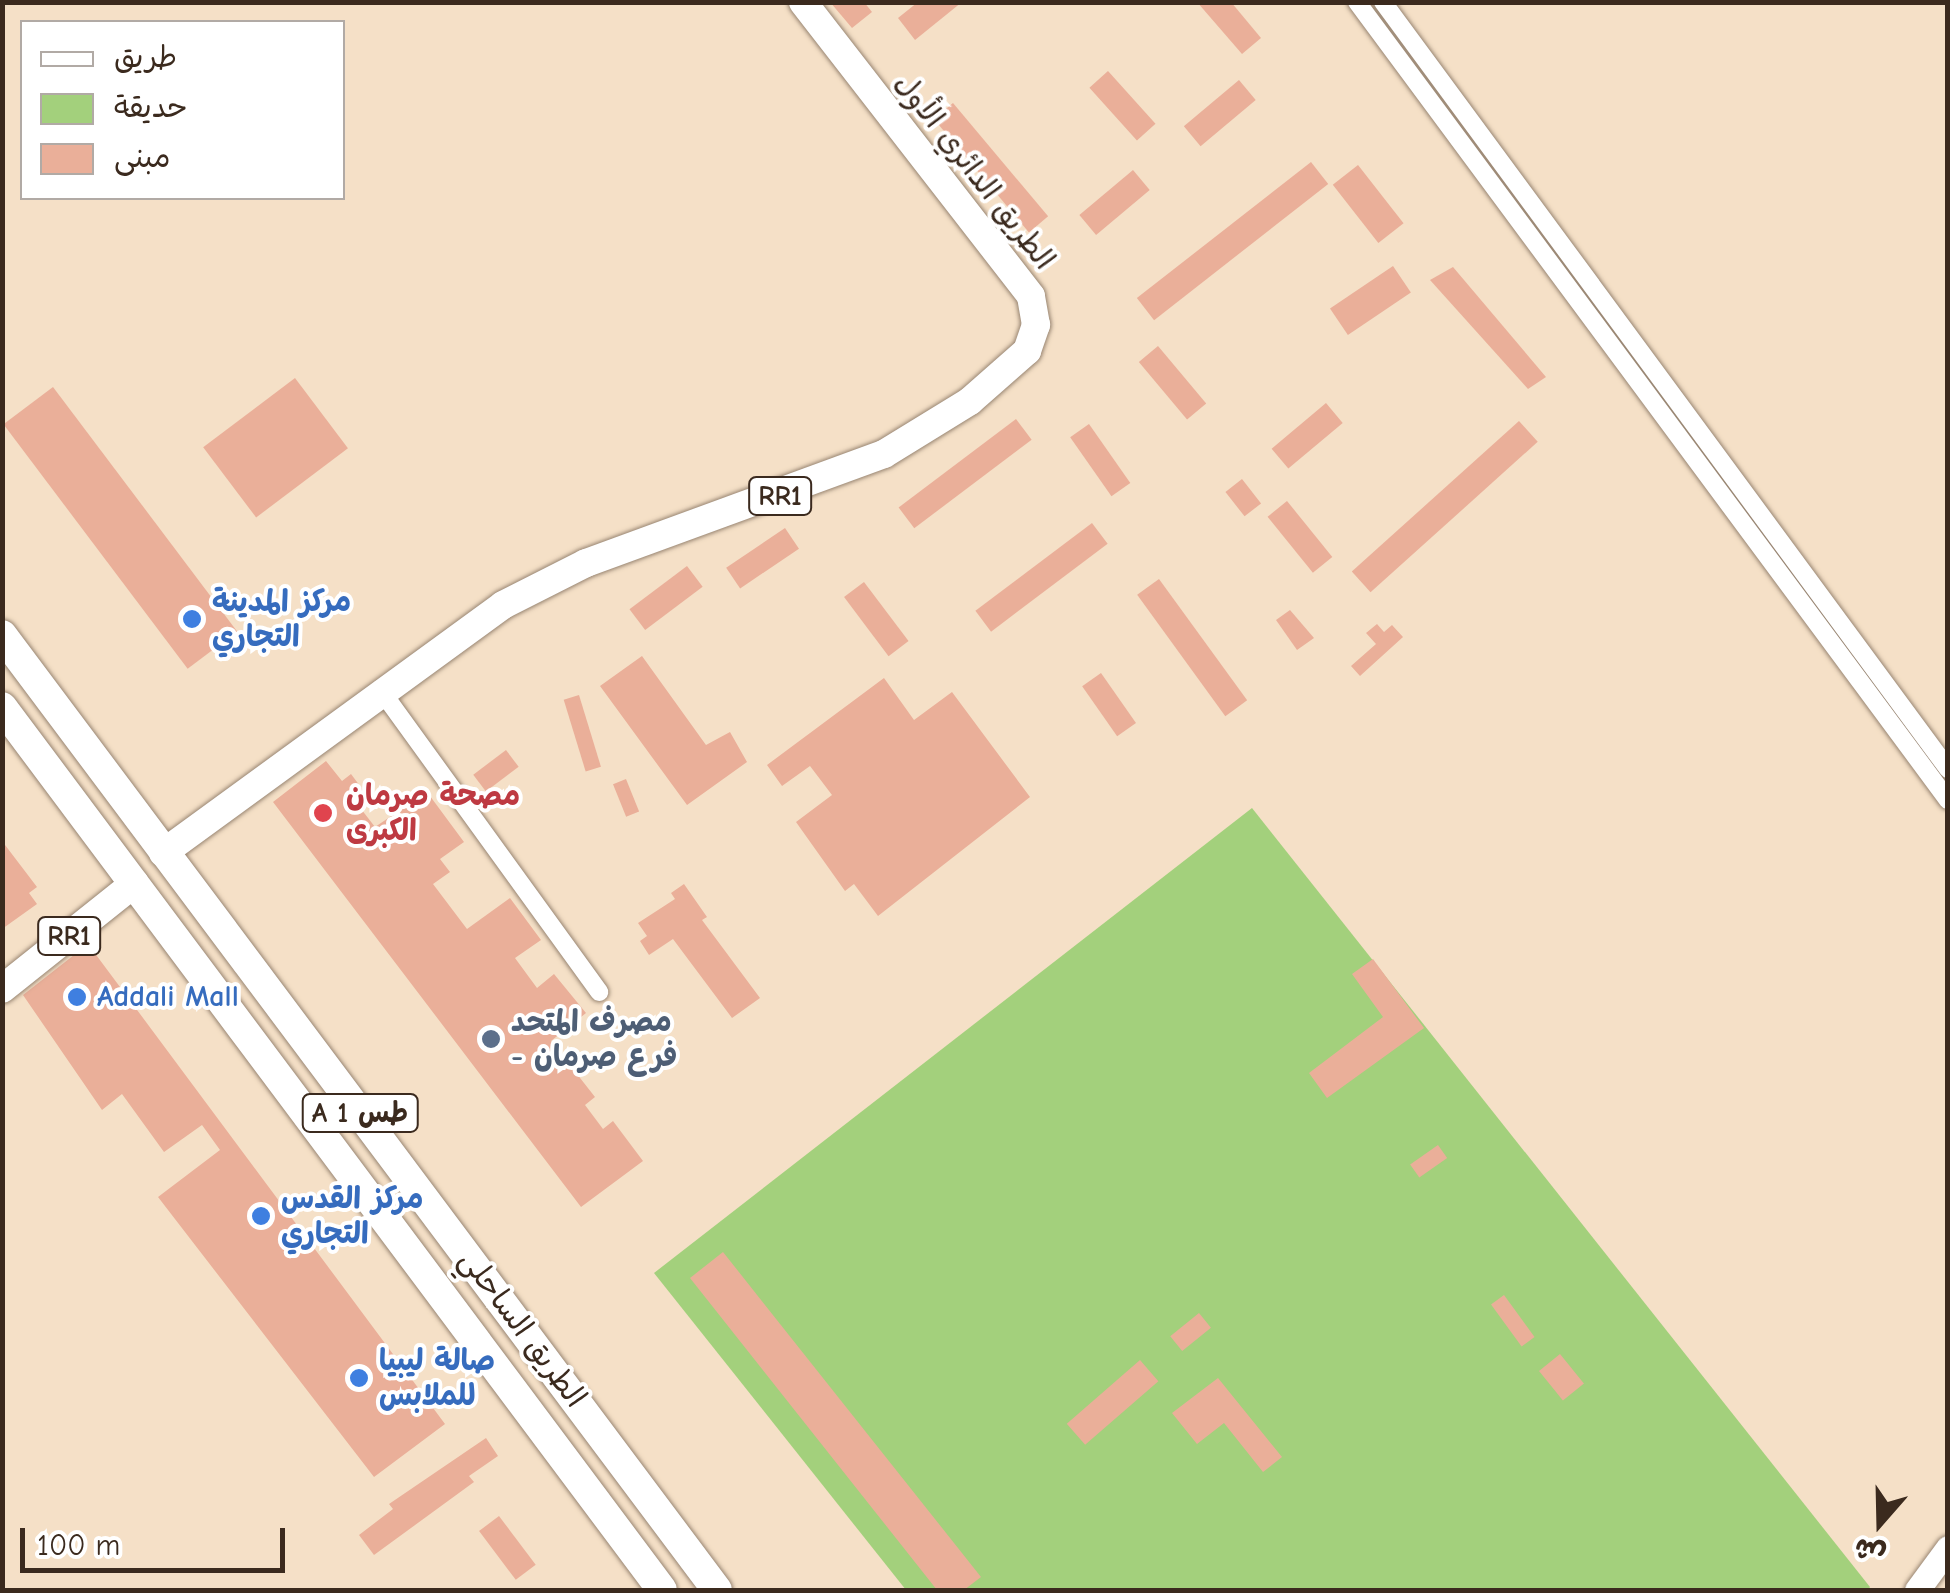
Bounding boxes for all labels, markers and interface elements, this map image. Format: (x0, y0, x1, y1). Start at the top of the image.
legend (20, 20, 345, 200)
text: طريق (114, 40, 177, 75)
street label: الطريق الدائري الأول (886, 67, 1062, 277)
text: حديقة (114, 90, 188, 125)
text: مبنى (114, 140, 170, 175)
road number: RR1 (748, 473, 812, 519)
place label: مركز المدينة التجاري (212, 584, 351, 654)
marker: مركز المدينة التجاري (181, 608, 203, 630)
place label: مصحة صرمان الكبرى (346, 778, 520, 848)
marker: مصحة صرمان الكبرى (310, 800, 336, 826)
road number: RR1 (36, 913, 102, 959)
place label: Addali Mall (97, 979, 239, 1015)
marker: Addali Mall (66, 986, 88, 1008)
place label: مصرف المتحد - فرع صرمان (511, 1004, 678, 1074)
marker: مصرف المتحد - فرع صرمان (480, 1028, 502, 1050)
road number: A 1 طس (300, 1090, 420, 1136)
place label: مركز القدس التجاري (281, 1181, 423, 1252)
marker: مركز القدس التجاري (250, 1205, 272, 1227)
street label: الطريق الساحلي (451, 1243, 593, 1415)
place label: صالة ليبيا للملابس (379, 1343, 495, 1414)
marker: صالة ليبيا للملابس (348, 1367, 370, 1389)
north arrow (1830, 1473, 1930, 1573)
scale bar (25, 1508, 290, 1570)
text: 100 m (37, 1528, 120, 1563)
text: ش (1850, 1531, 1890, 1571)

